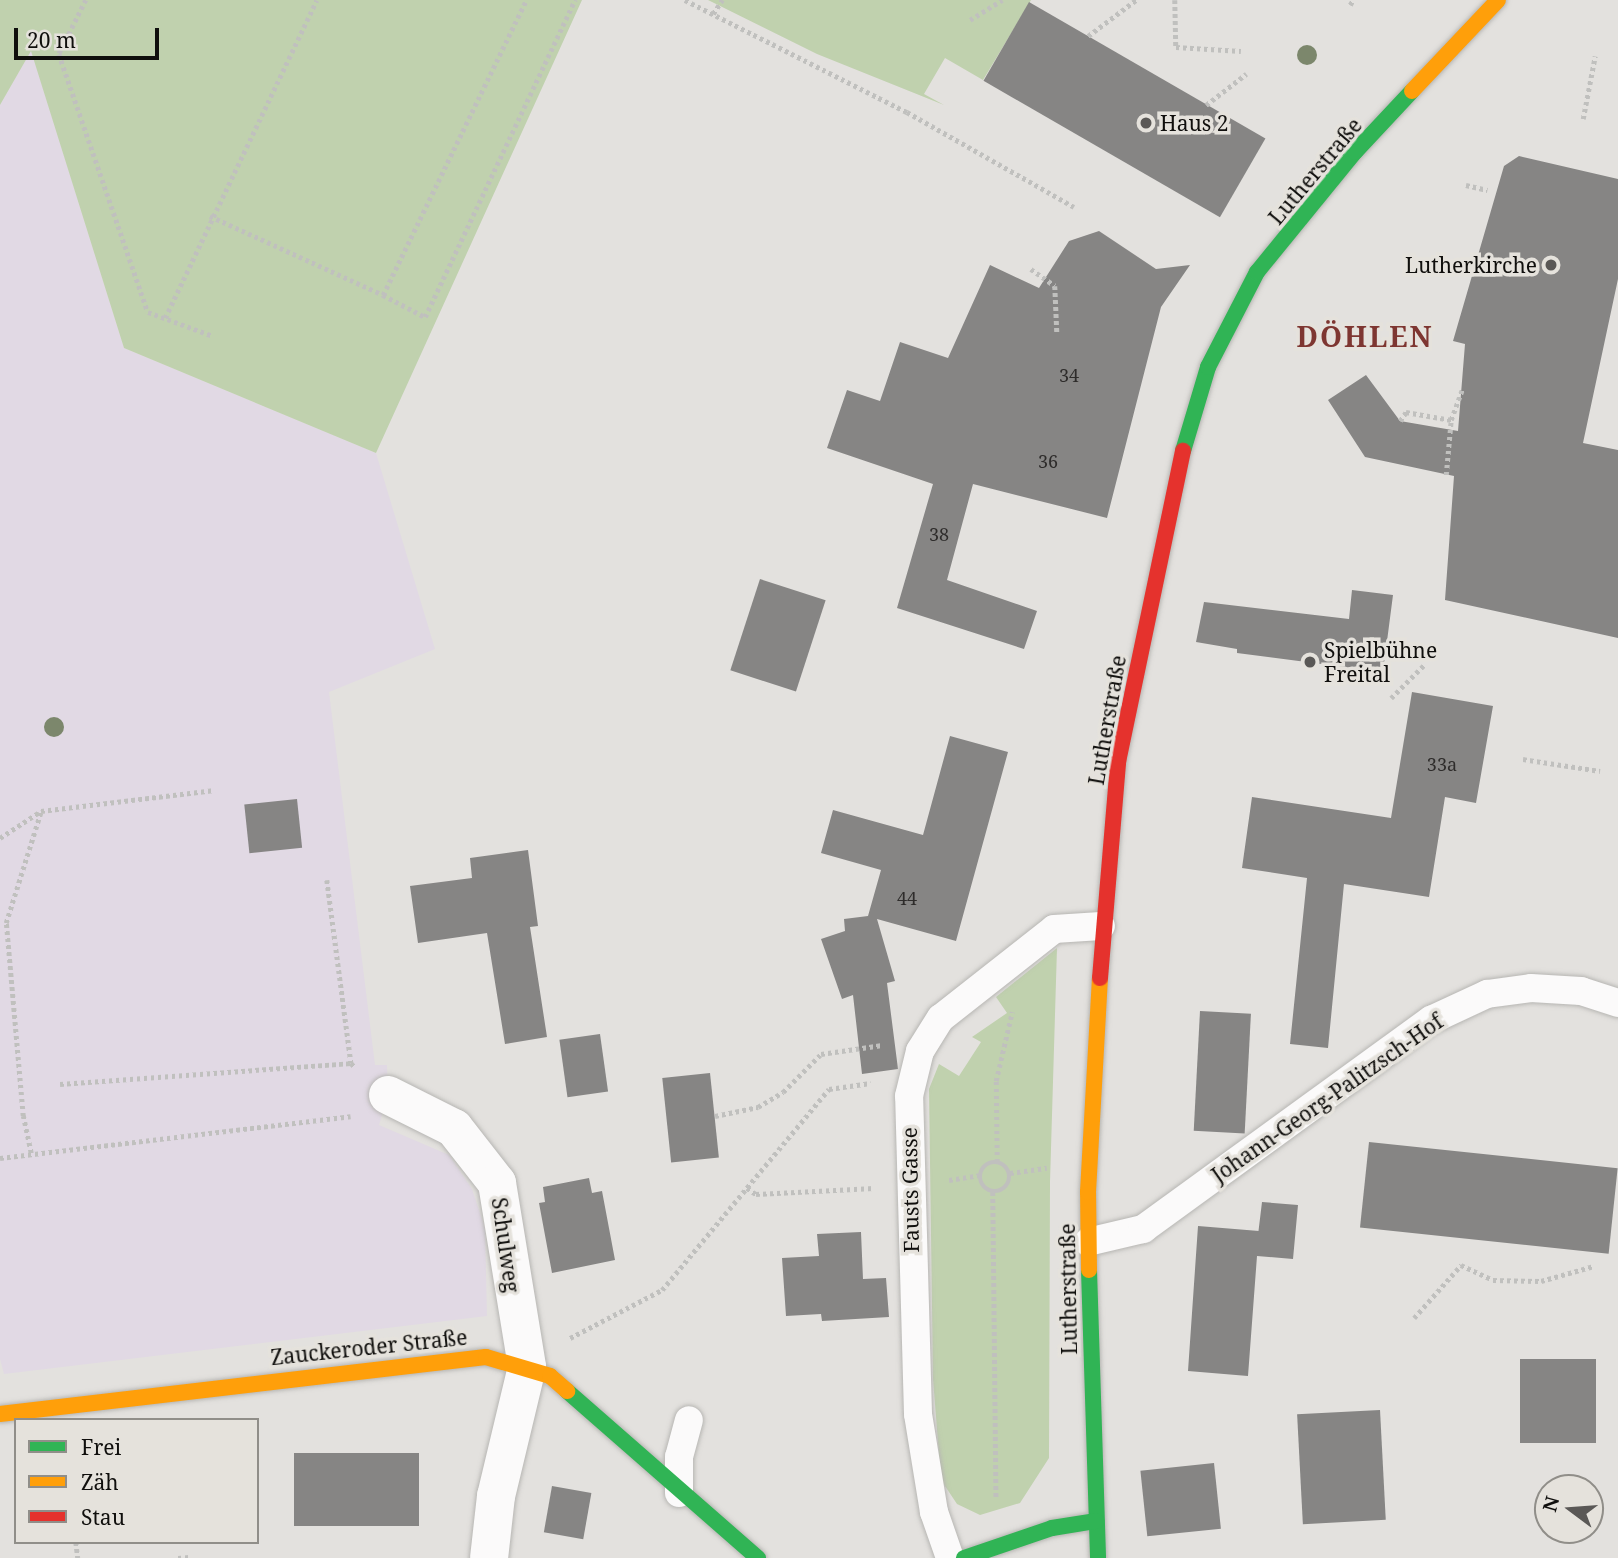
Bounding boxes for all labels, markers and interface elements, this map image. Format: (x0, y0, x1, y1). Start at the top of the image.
scale bar (18, 14, 163, 58)
text: 20 m (27, 26, 76, 54)
place label: Haus 2 (1160, 110, 1228, 136)
street label: Lutherstraße (1263, 113, 1367, 229)
marker: Haus 2 (1138, 115, 1154, 131)
place label: Lutherkirche (1405, 252, 1537, 278)
marker: Lutherkirche (1543, 257, 1559, 273)
district label: DÖHLEN (1297, 319, 1433, 353)
house number: 34 (1059, 364, 1079, 386)
house number: 36 (1038, 450, 1058, 472)
house number: 38 (929, 523, 949, 545)
place label: Spielbühne Freital (1324, 637, 1437, 687)
street label: Lutherstraße (1083, 653, 1131, 787)
marker: Spielbühne Freital (1302, 654, 1318, 670)
house number: 33a (1427, 753, 1457, 775)
house number: 44 (897, 887, 917, 909)
street label: Johann-Georg-Palitzsch-Hof (1207, 1008, 1447, 1188)
street label: Fausts Gasse (896, 1127, 924, 1253)
street label: Schulweg (487, 1196, 525, 1294)
street label: Lutherstraße (1054, 1223, 1082, 1355)
street label: Zauckeroder Straße (270, 1324, 468, 1370)
legend (14, 1418, 259, 1544)
text: Frei (81, 1433, 121, 1461)
text: Zäh (81, 1468, 119, 1496)
north arrow (1534, 1474, 1604, 1544)
text: N (1536, 1493, 1565, 1515)
text: Stau (81, 1503, 125, 1531)

